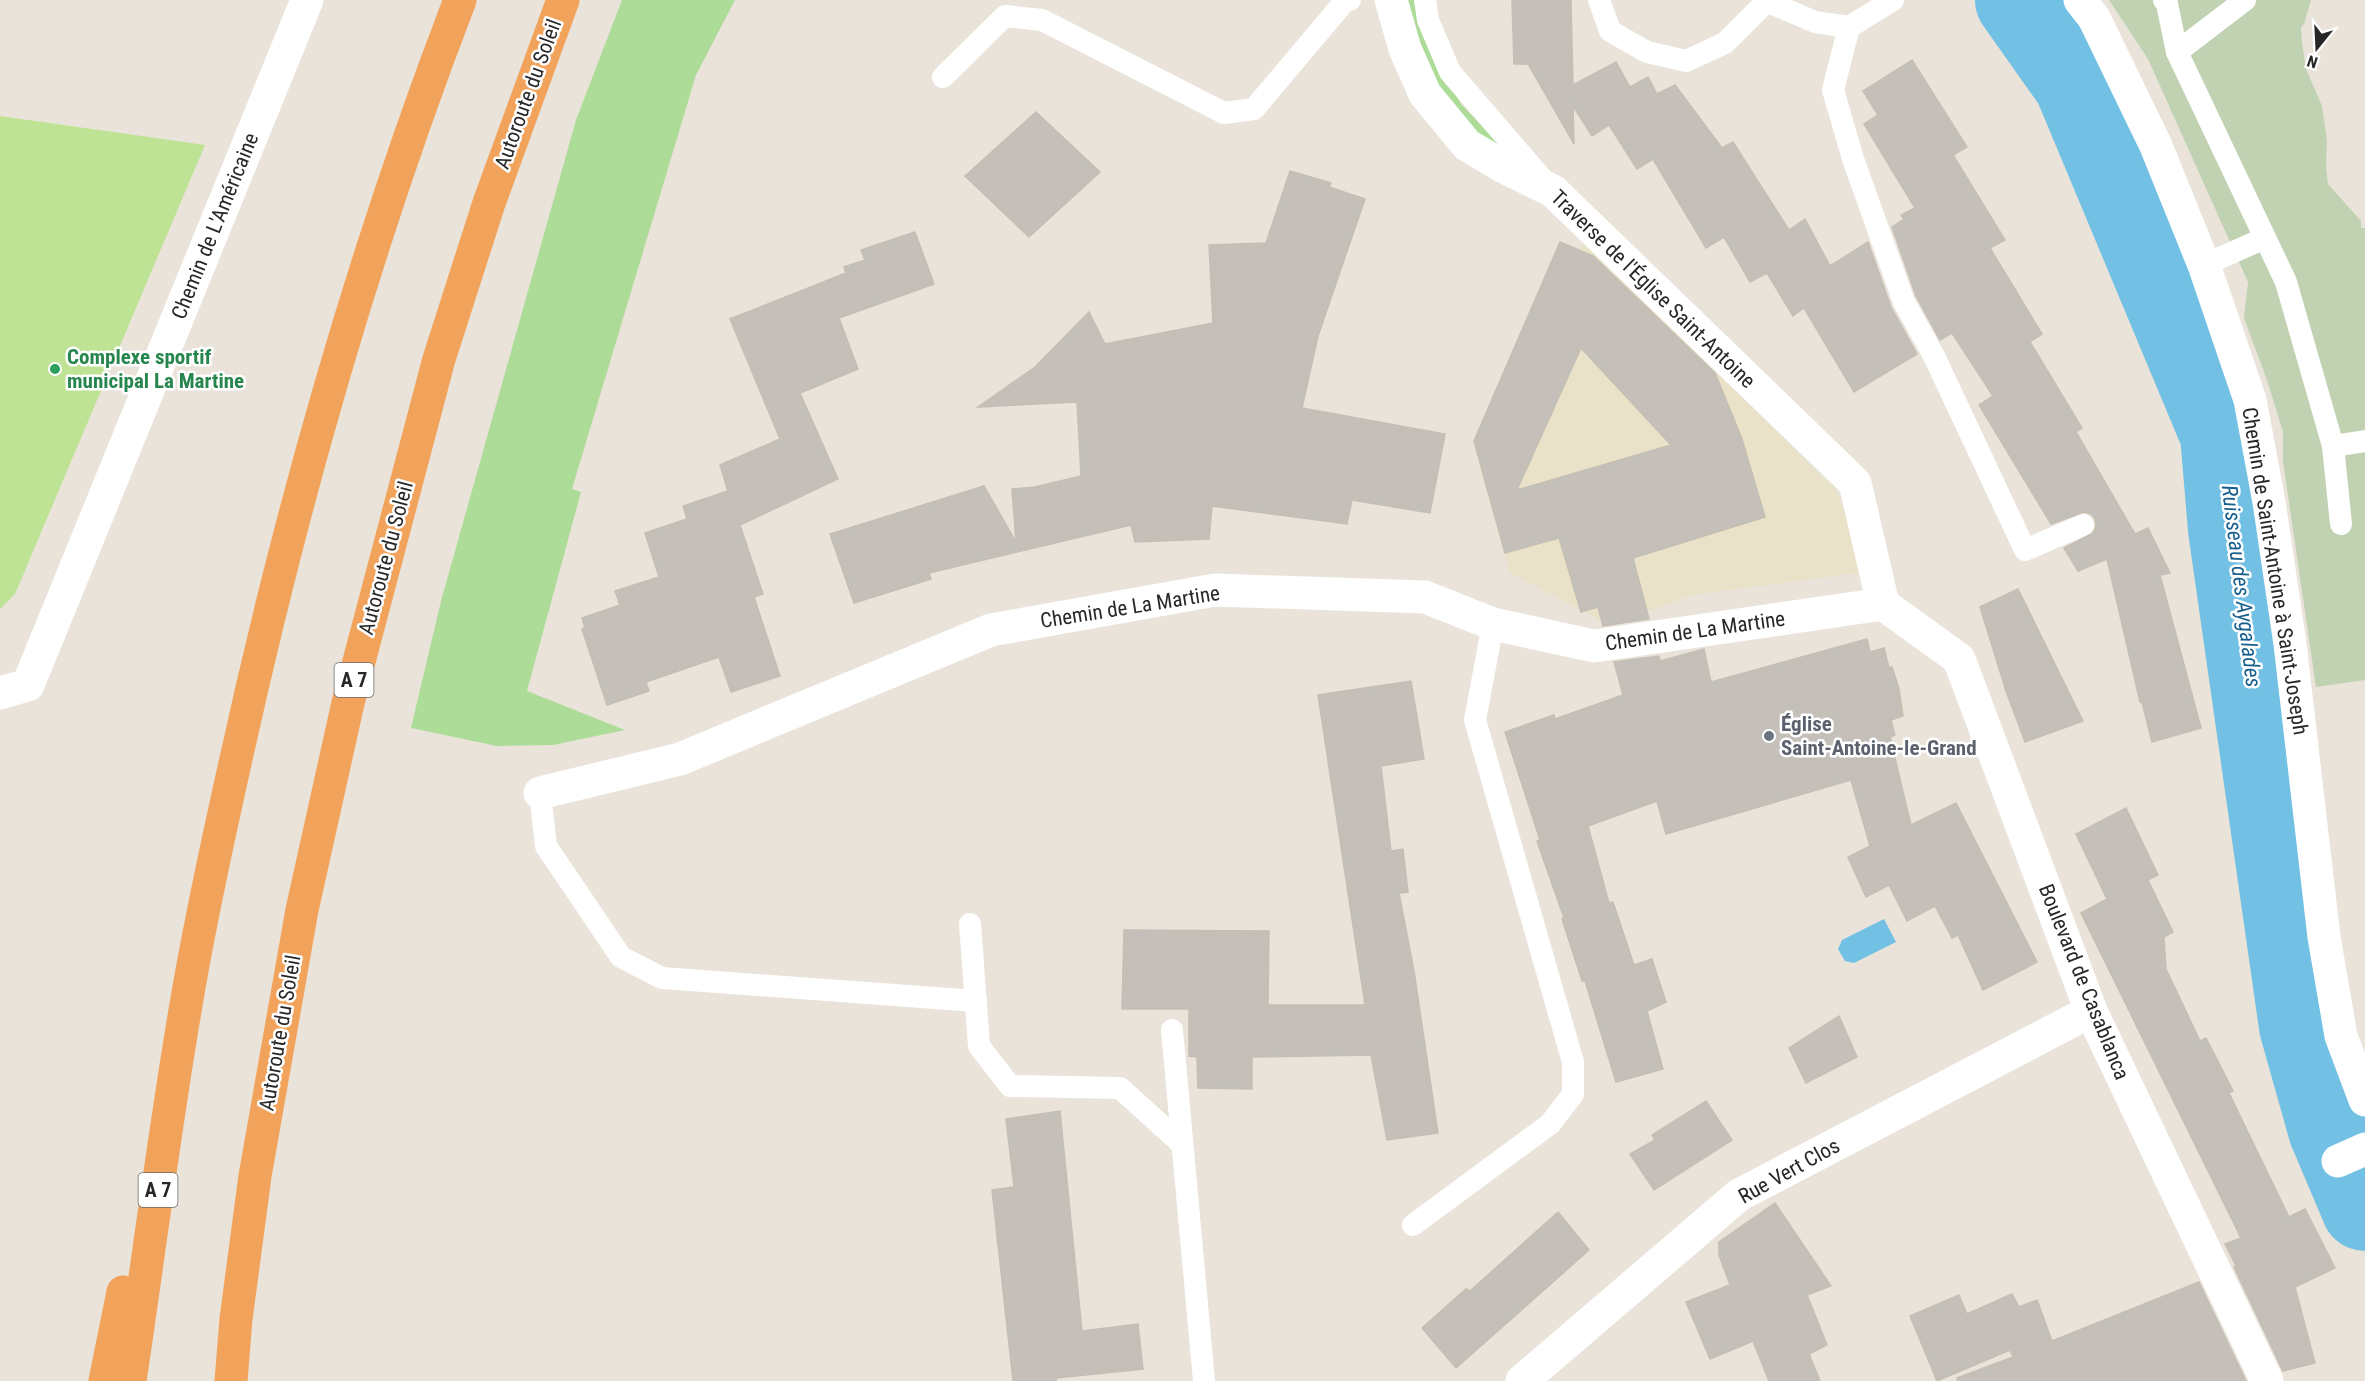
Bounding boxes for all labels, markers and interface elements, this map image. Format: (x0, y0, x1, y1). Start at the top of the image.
street label: Autoroute du Soleil (490, 16, 566, 172)
north arrow (2287, 18, 2347, 78)
text: N (2305, 51, 2320, 72)
street label: Chemin de L'Américaine (167, 129, 263, 323)
street label: Traverse de l'Église Saint-Antoine (1546, 185, 1760, 393)
place label: Complexe sportif municipal La Martine (67, 345, 244, 393)
marker: Complexe sportif municipal La Martine (48, 362, 62, 376)
street label: Chemin de Saint-Antoine à Saint-Joseph (2237, 406, 2313, 736)
street label: Autoroute du Soleil (354, 479, 418, 637)
water label: Ruisseau des Aygalades (2217, 483, 2266, 689)
street label: Chemin de La Martine (1039, 581, 1222, 633)
street label: Chemin de La Martine (1604, 606, 1787, 656)
road number: A 7 (334, 663, 374, 697)
place label: Église Saint-Antoine-le-Grand (1781, 712, 1977, 760)
marker: Église Saint-Antoine-le-Grand (1762, 729, 1776, 743)
street label: Boulevard de Casablanca (2034, 881, 2134, 1083)
street label: Autoroute du Soleil (254, 953, 306, 1113)
street label: Rue Vert Clos (1734, 1133, 1844, 1209)
road number: A 7 (138, 1173, 178, 1207)

